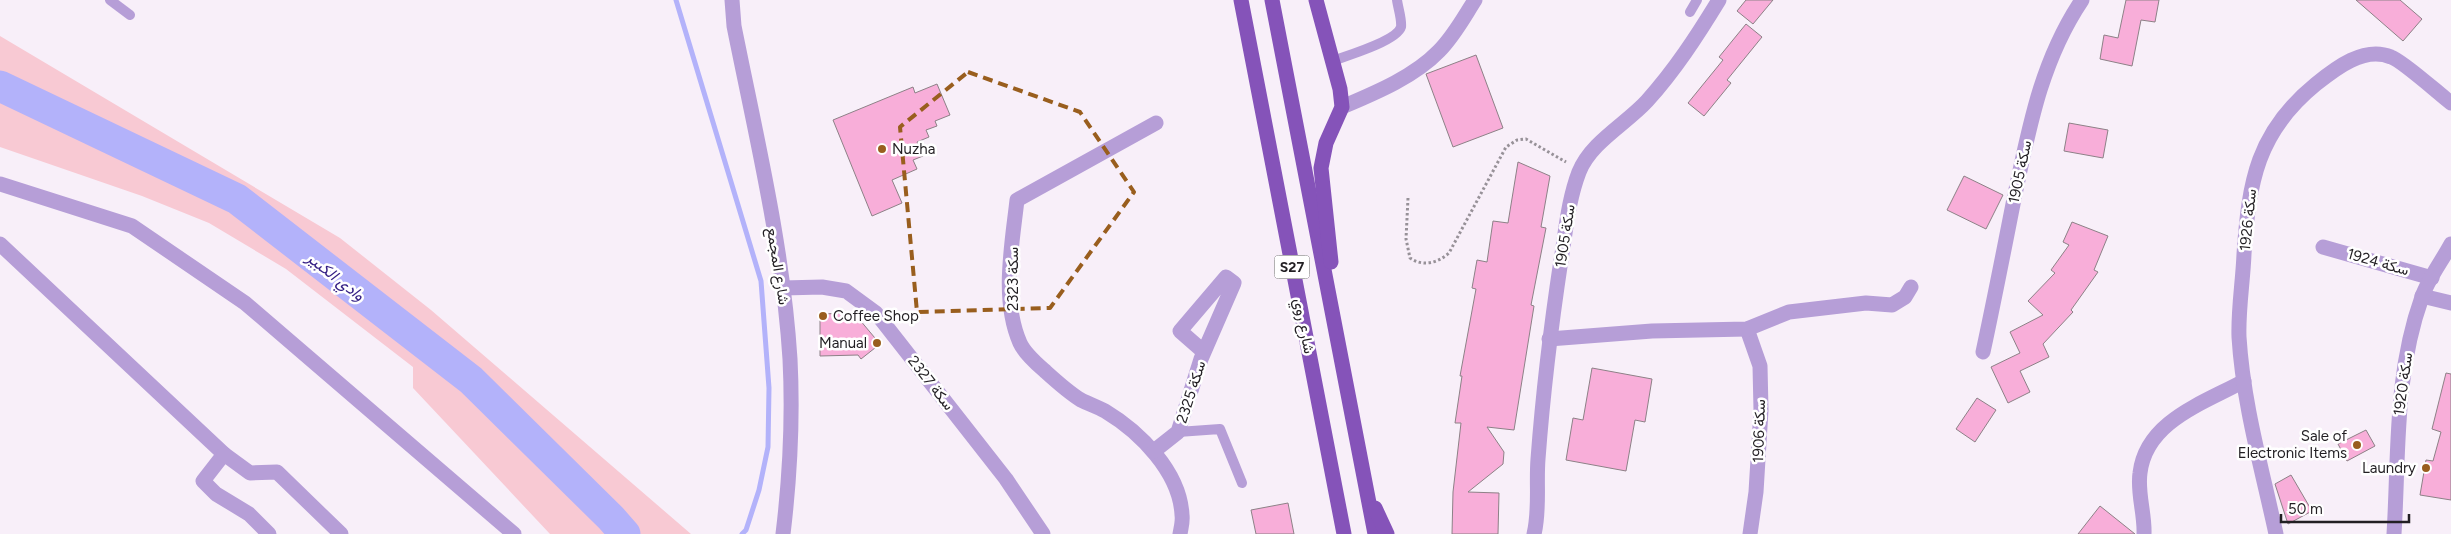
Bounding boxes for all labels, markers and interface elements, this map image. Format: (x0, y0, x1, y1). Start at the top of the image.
street label: سكة 1905 (2005, 139, 2035, 205)
place label: Nuzha (892, 140, 935, 158)
marker: Nuzha (876, 143, 888, 155)
street label: سكة 1926 (2236, 188, 2260, 252)
street label: سكة 1905 (1551, 203, 1579, 269)
street label: شارع المجمع (761, 226, 793, 306)
street label: سكة 1924 (2345, 245, 2411, 279)
water label: وادي الكبير (300, 247, 368, 308)
street label: سكة 2323 (1004, 247, 1022, 311)
road number: S27 (1274, 256, 1310, 278)
street label: شارع روي (1286, 297, 1318, 356)
place label: Coffee Shop (833, 307, 919, 325)
marker: Coffee Shop (817, 310, 829, 322)
place label: Manual (819, 334, 867, 352)
marker: Manual (871, 337, 883, 349)
street label: سكة 1920 (2390, 351, 2416, 417)
street label: سكة 2327 (904, 352, 958, 414)
street label: سكة 2325 (1172, 358, 1210, 425)
street label: سكة 1906 (1749, 399, 1769, 463)
place label: Sale of Electronic Items (2238, 427, 2347, 462)
marker: Sale of Electronic Items (2351, 439, 2363, 451)
place label: Laundry (2362, 459, 2416, 477)
marker: Laundry (2420, 462, 2432, 474)
scale bar (2281, 492, 2408, 524)
text: 50 m (2288, 500, 2323, 518)

